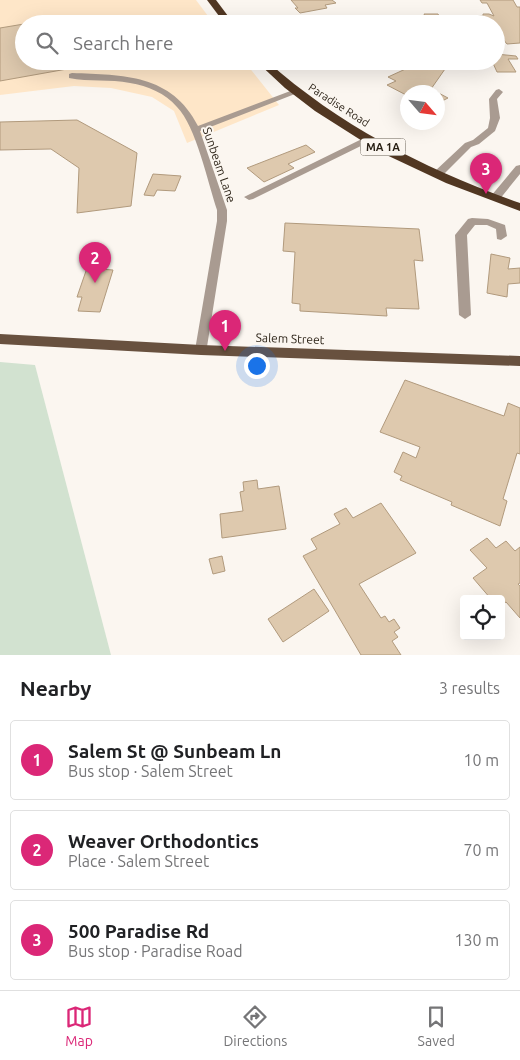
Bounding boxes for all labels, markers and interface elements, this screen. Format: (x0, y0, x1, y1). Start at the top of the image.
search box (15, 15, 505, 70)
icon: search (33, 29, 61, 57)
text: Search here (73, 32, 173, 54)
street label: Paradise Road (306, 81, 372, 129)
north arrow (400, 85, 445, 130)
street label: Sunbeam Lane (201, 126, 238, 204)
road number: MA 1A (360, 138, 406, 156)
pin: 3 (470, 153, 502, 194)
pin: 2 (79, 242, 111, 283)
pin: 1 (209, 310, 241, 351)
street label: Salem Street (255, 331, 325, 346)
your location (244, 353, 270, 379)
map controls (460, 595, 505, 640)
button: locate (460, 595, 505, 640)
text: Nearby (20, 676, 91, 700)
text: 3 results (439, 679, 500, 697)
text: Salem St @ Sunbeam Ln (68, 740, 281, 762)
text: 1 (32, 751, 42, 769)
text: 10 m (463, 751, 499, 769)
text: Bus stop · Salem Street (68, 762, 233, 780)
text: Weaver Orthodontics (68, 830, 259, 852)
text: 2 (32, 841, 42, 859)
text: 70 m (463, 841, 499, 859)
text: Place · Salem Street (68, 852, 209, 870)
text: 500 Paradise Rd (68, 920, 209, 942)
text: 3 (32, 931, 42, 949)
text: 130 m (454, 931, 499, 949)
text: Bus stop · Paradise Road (68, 942, 243, 960)
tab: Map (65, 1003, 93, 1049)
tab: Directions (223, 1003, 287, 1049)
tab: Saved (418, 1003, 455, 1049)

